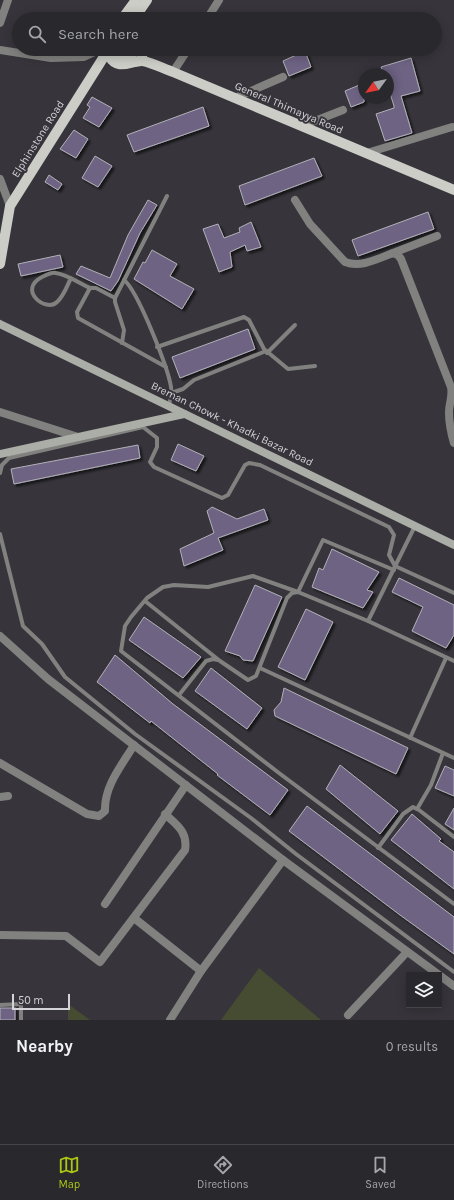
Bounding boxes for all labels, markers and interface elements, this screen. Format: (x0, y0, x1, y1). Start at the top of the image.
search box (12, 12, 442, 56)
icon: search (26, 23, 48, 45)
text: Search here (58, 25, 139, 43)
north arrow (358, 68, 394, 104)
street label: General Thimayya Road (233, 79, 345, 137)
street label: Elphinstone Road (9, 98, 67, 180)
street label: Breman Chowk - Khadki Bazar Road (149, 379, 315, 469)
map controls (406, 972, 442, 1008)
button: layers (406, 972, 442, 1008)
scale bar (12, 992, 70, 1011)
text: 50 m (18, 994, 44, 1007)
text: Nearby (16, 1036, 73, 1056)
text: 0 results (386, 1039, 438, 1054)
tab: Map (58, 1154, 80, 1191)
tab: Directions (197, 1154, 249, 1191)
tab: Saved (365, 1154, 396, 1191)

